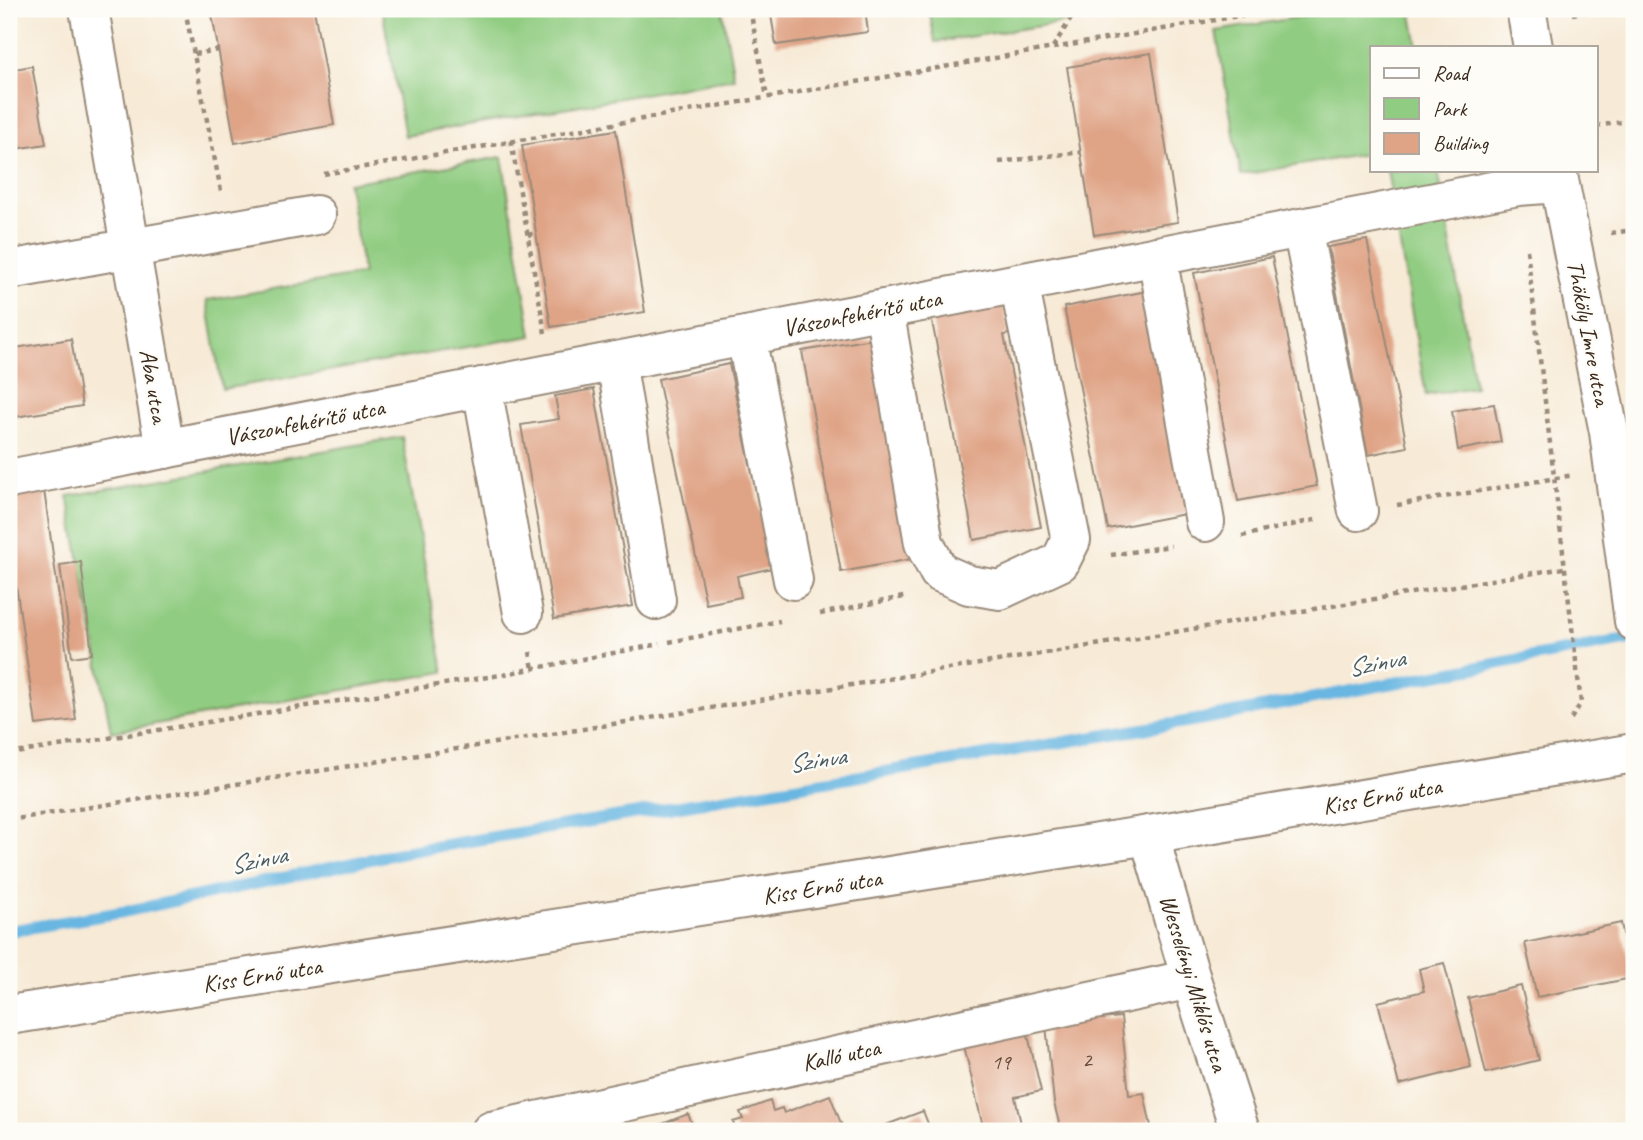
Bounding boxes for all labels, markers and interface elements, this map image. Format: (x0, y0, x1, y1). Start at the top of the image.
legend (1370, 46, 1598, 172)
text: Road (1433, 60, 1472, 86)
text: Park (1433, 96, 1468, 122)
text: Building (1433, 130, 1490, 156)
street label: Thököly Imre utca (1560, 258, 1618, 410)
street label: Vászonfehérítő utca (780, 283, 945, 343)
street label: Aba utca (133, 347, 176, 427)
street label: Vászonfehérítő utca (223, 392, 388, 452)
water label: Szinva (1345, 641, 1410, 685)
water label: Szinva (786, 739, 850, 781)
street label: Kiss Ernő utca (1320, 771, 1445, 821)
water label: Szinva (227, 837, 292, 882)
street label: Kiss Ernő utca (760, 863, 885, 911)
street label: Wesselényi Miklós utca (1153, 891, 1236, 1076)
street label: Kiss Ernő utca (200, 951, 325, 999)
street label: Kalló utca (799, 1032, 884, 1078)
house number: 2 (1082, 1047, 1093, 1073)
house number: 19 (992, 1049, 1012, 1075)

